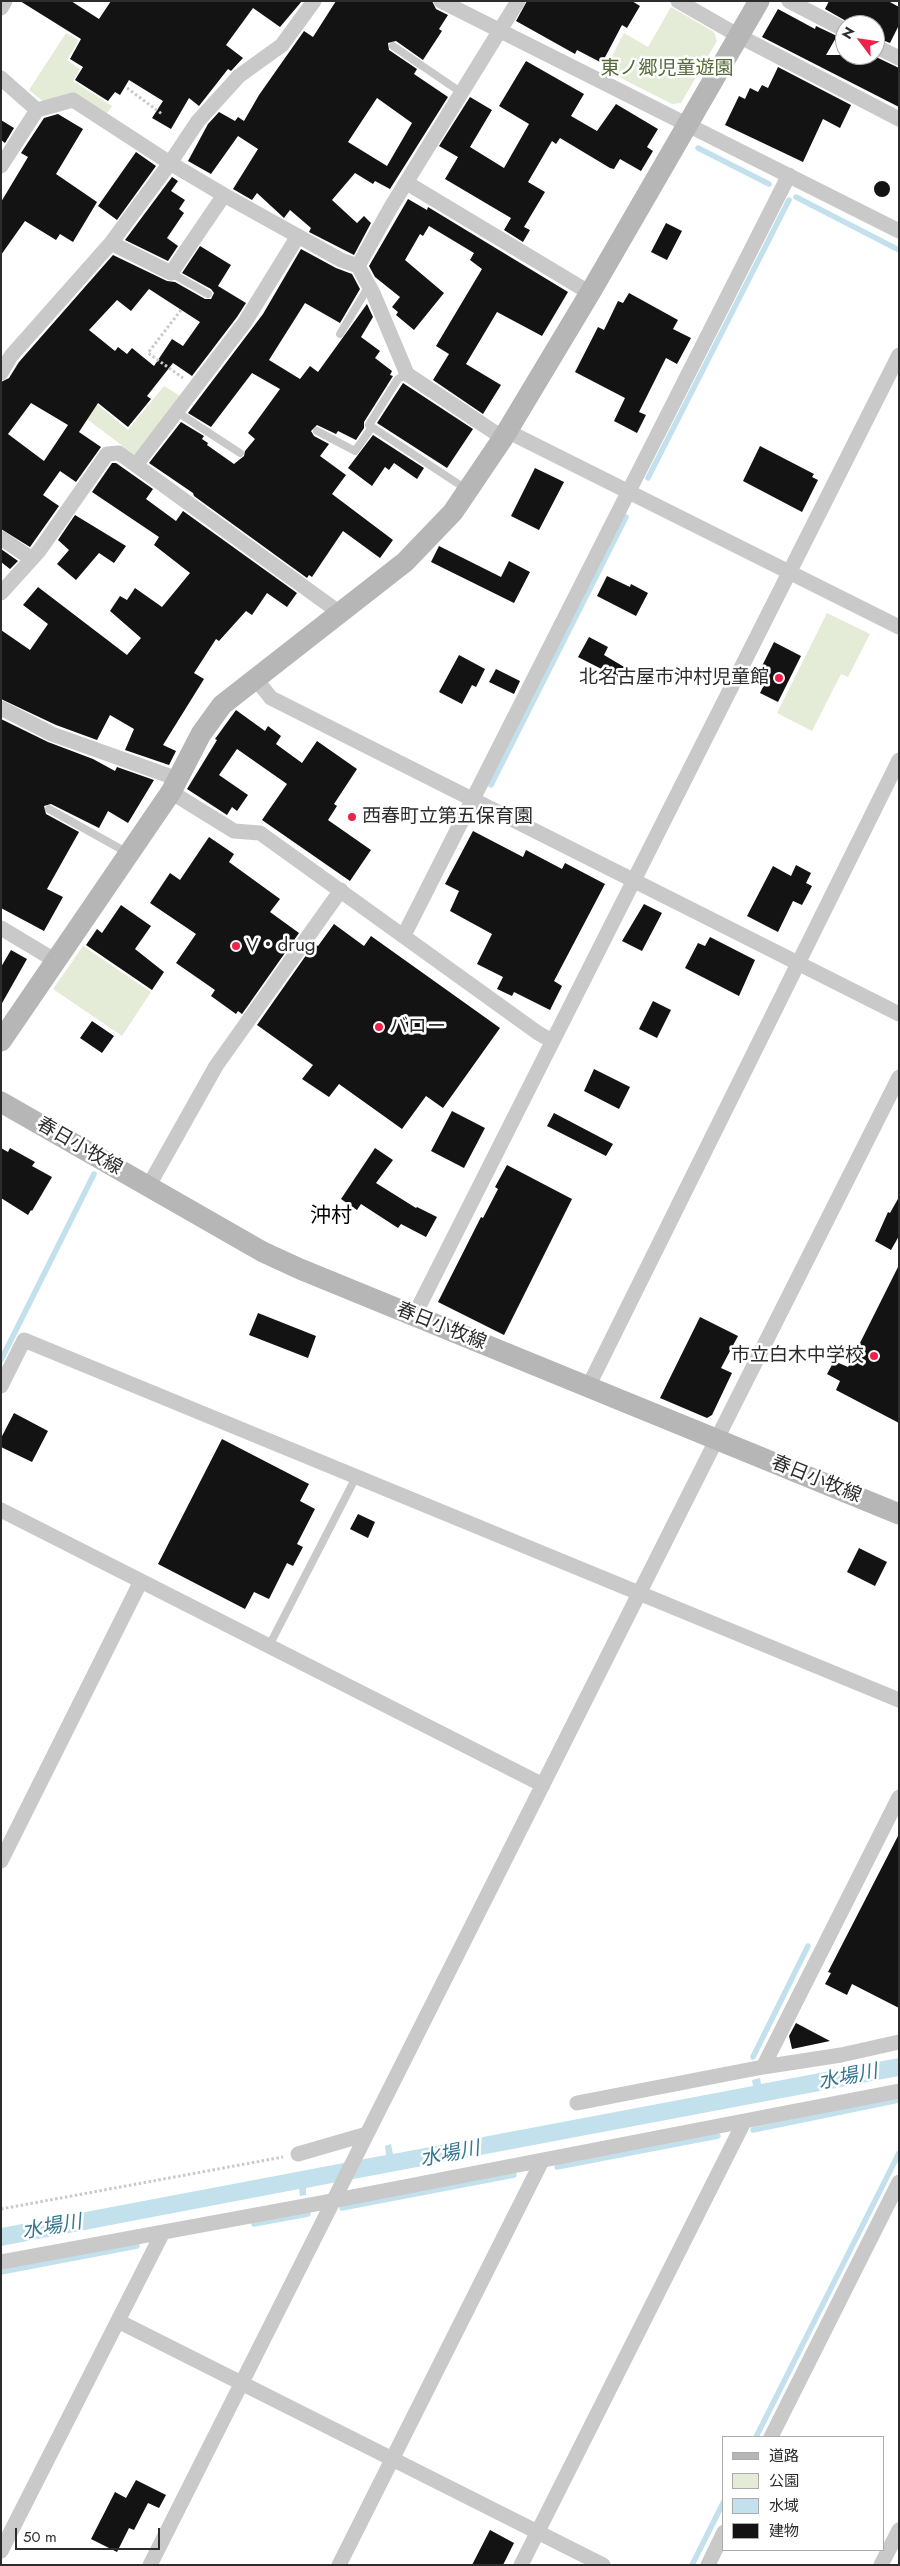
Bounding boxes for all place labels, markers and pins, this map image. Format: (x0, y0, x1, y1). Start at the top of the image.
place label: 北名古屋市沖村児童館 (579, 667, 769, 689)
marker: 北名古屋市沖村児童館 (773, 672, 785, 684)
place label: 西春町立第五保育園 (362, 806, 533, 828)
marker: 西春町立第五保育園 (346, 811, 358, 823)
place label: V・drug (246, 935, 316, 957)
marker: V・drug (230, 940, 242, 952)
place label: バロー (389, 1016, 446, 1038)
marker: バロー (373, 1021, 385, 1033)
place label: 市立白木中学校 (731, 1345, 864, 1367)
marker: 市立白木中学校 (868, 1350, 880, 1362)

